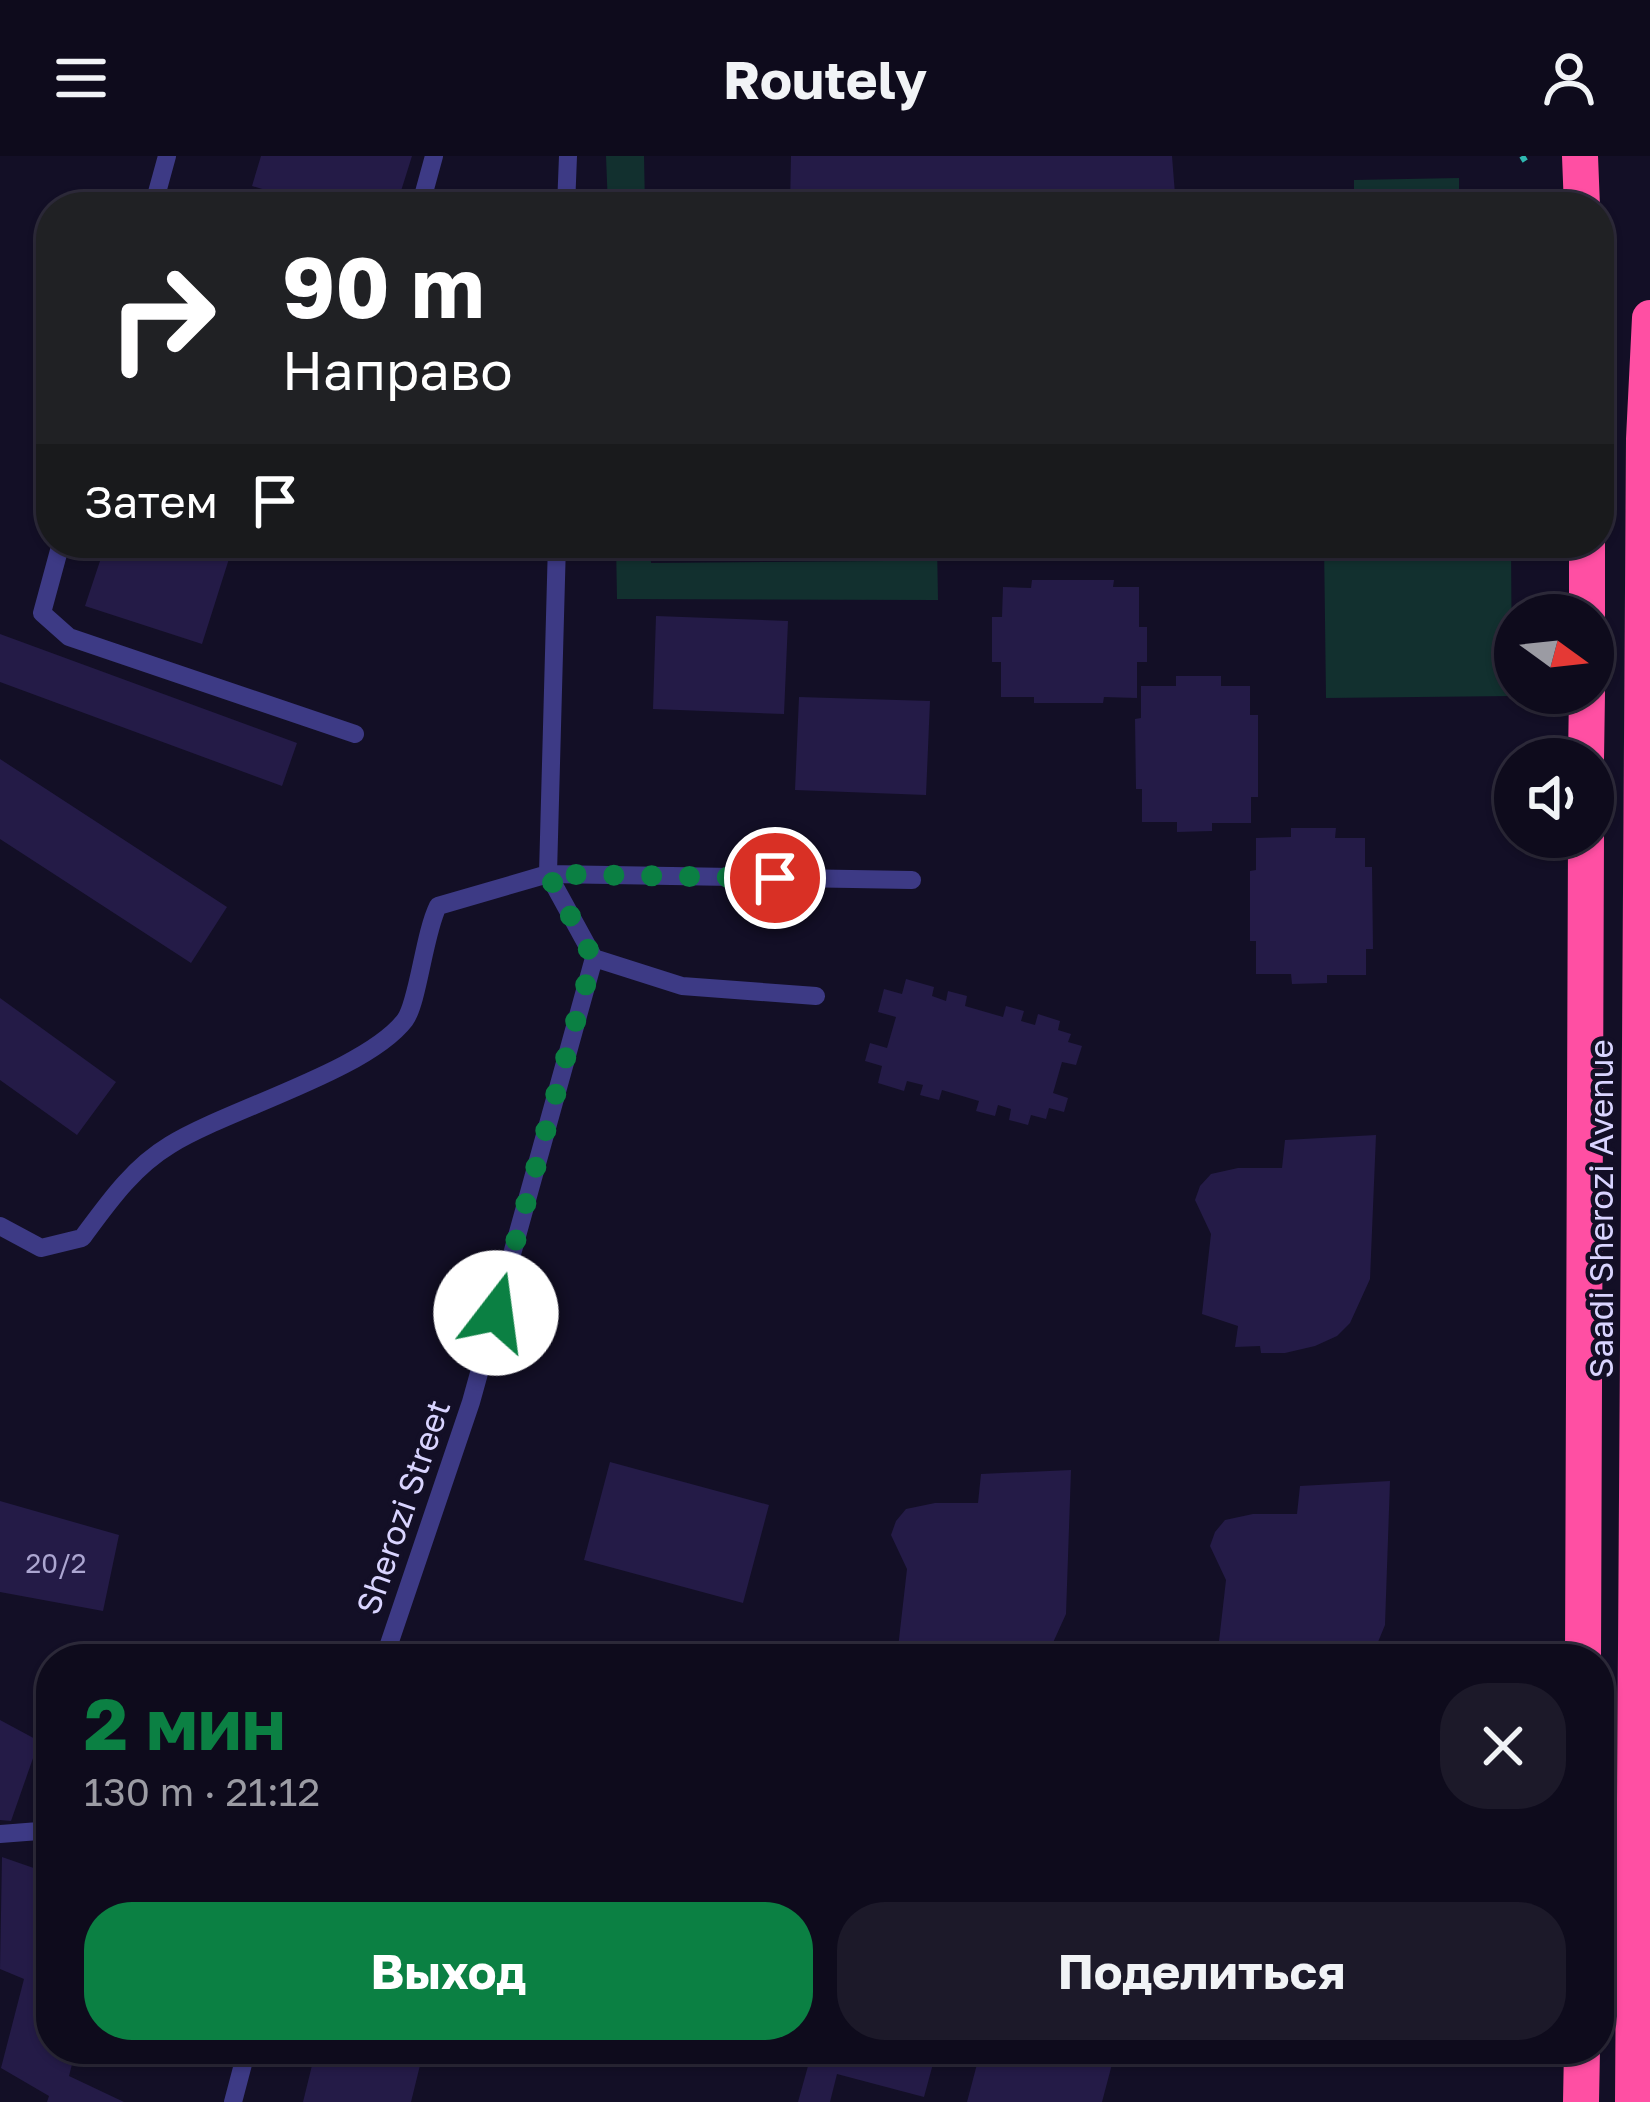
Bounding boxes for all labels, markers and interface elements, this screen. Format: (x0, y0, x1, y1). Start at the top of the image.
icon: menu (48, 45, 114, 111)
icon: person (1536, 45, 1602, 111)
text: Routely (723, 46, 927, 111)
text: 90 m (282, 236, 484, 336)
icon: right (84, 240, 240, 396)
text: Направо (282, 337, 513, 402)
icon: arrive (242, 468, 308, 534)
text: Затем (84, 474, 218, 528)
north arrow (1494, 594, 1614, 714)
map controls (1494, 594, 1614, 858)
button: sound (1494, 738, 1614, 858)
pin (724, 827, 826, 929)
icon: arrive (742, 845, 808, 911)
street label: Saadi Sherozi Avenue (1581, 1039, 1620, 1379)
position arrow (433, 1250, 559, 1376)
street label: Sherozi Street (348, 1394, 458, 1619)
house number: 20/2 (25, 1547, 87, 1579)
text: 2 мин (84, 1679, 286, 1766)
button: close (1440, 1683, 1566, 1809)
text: 130 m · 21:12 (84, 1768, 320, 1815)
button: Выход (84, 1902, 813, 2040)
button: Поделиться (837, 1902, 1566, 2040)

